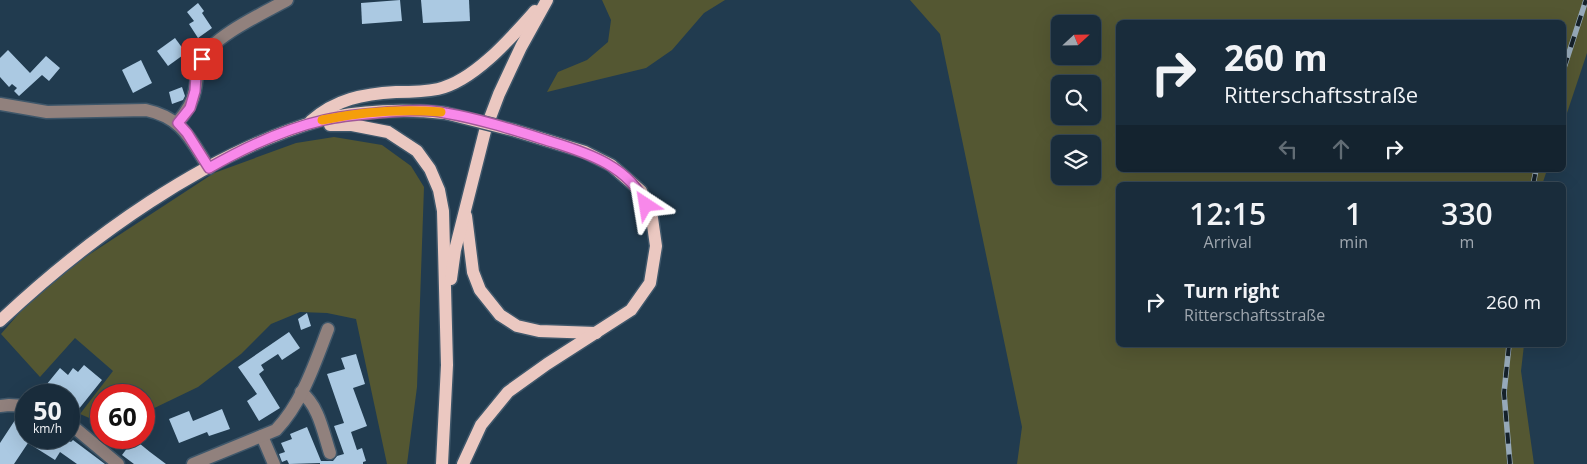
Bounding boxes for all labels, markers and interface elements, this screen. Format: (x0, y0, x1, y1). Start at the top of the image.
north arrow (1051, 15, 1101, 65)
map controls (1051, 15, 1101, 185)
text: 260 m (1224, 34, 1328, 81)
pin (181, 38, 223, 80)
icon: right (1141, 40, 1206, 105)
icon: arrive (188, 45, 216, 73)
button: search (1051, 75, 1101, 125)
text: Ritterschaftsstraße (1224, 79, 1418, 109)
button: layers (1051, 135, 1101, 185)
icon: left (1274, 135, 1302, 163)
icon: ahead (1327, 135, 1355, 163)
icon: right (1380, 135, 1408, 163)
position arrow (619, 178, 671, 230)
text: 12:15 (1189, 193, 1266, 234)
text: 1 (1345, 193, 1362, 234)
text: 330 (1441, 193, 1493, 234)
text: Arrival (1204, 231, 1252, 253)
text: min (1339, 231, 1368, 253)
text: m (1460, 231, 1474, 253)
text: Turn right (1184, 278, 1279, 304)
icon: right (1141, 288, 1169, 316)
text: 260 m (1486, 289, 1541, 315)
text: Ritterschaftsstraße (1184, 304, 1325, 326)
speed limit sign: 60 (90, 384, 155, 449)
text: 50 (33, 393, 62, 427)
text: km/h (33, 420, 62, 437)

